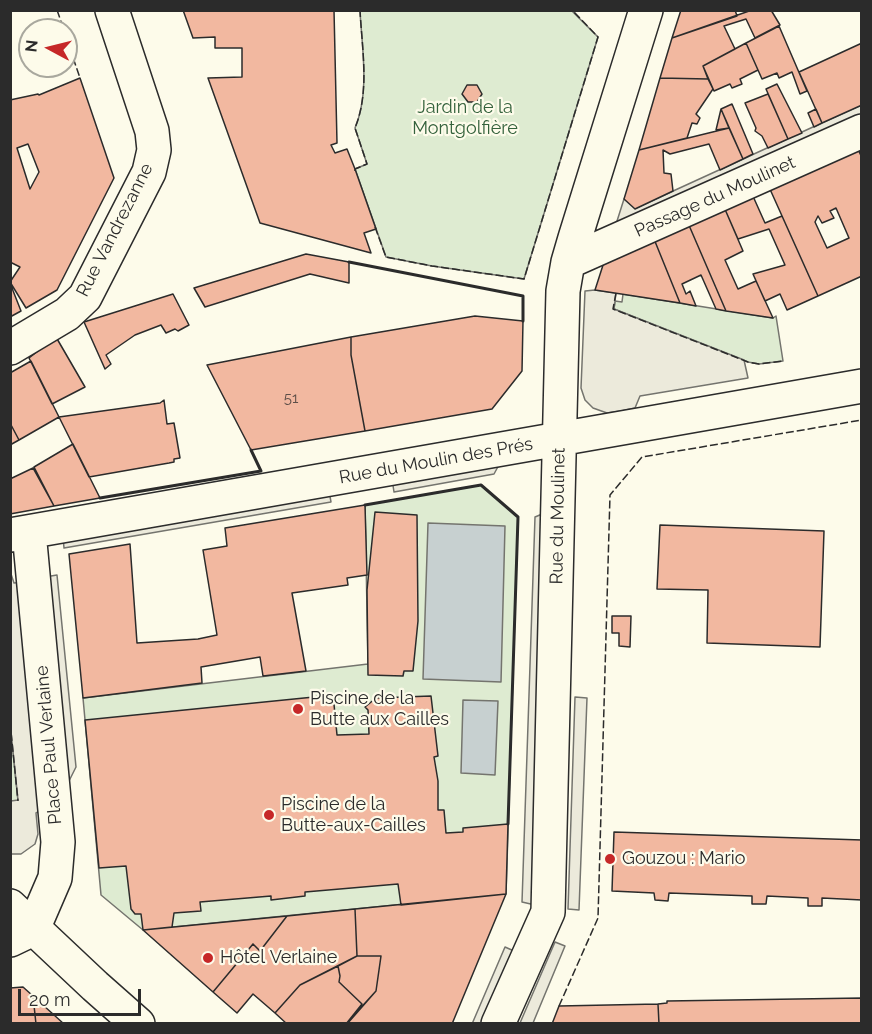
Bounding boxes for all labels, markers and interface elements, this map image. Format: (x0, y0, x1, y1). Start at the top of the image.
north arrow (18, 18, 78, 78)
text: N (21, 39, 42, 53)
park label: Jardin de la Montgolfière (412, 97, 518, 140)
street label: Passage du Moulinet (631, 152, 799, 242)
street label: Rue Vandrezanne (72, 160, 158, 300)
house number: 51 (284, 389, 298, 407)
street label: Rue du Moulin des Prés (337, 433, 535, 489)
street label: Rue du Moulinet (546, 447, 570, 585)
street label: Place Paul Verlaine (31, 665, 67, 825)
place label: Piscine de la Butte aux Cailles (310, 688, 449, 730)
marker: Piscine de la Butte aux Cailles (291, 702, 305, 716)
place label: Piscine de la Butte-aux-Cailles (281, 794, 426, 836)
marker: Piscine de la Butte-aux-Cailles (262, 808, 276, 822)
place label: Gouzou : Mario (622, 848, 745, 870)
marker: Gouzou : Mario (603, 852, 617, 866)
place label: Hôtel Verlaine (220, 947, 337, 969)
marker: Hôtel Verlaine (201, 951, 215, 965)
scale bar (21, 977, 144, 1015)
text: 20 m (29, 989, 71, 1010)

